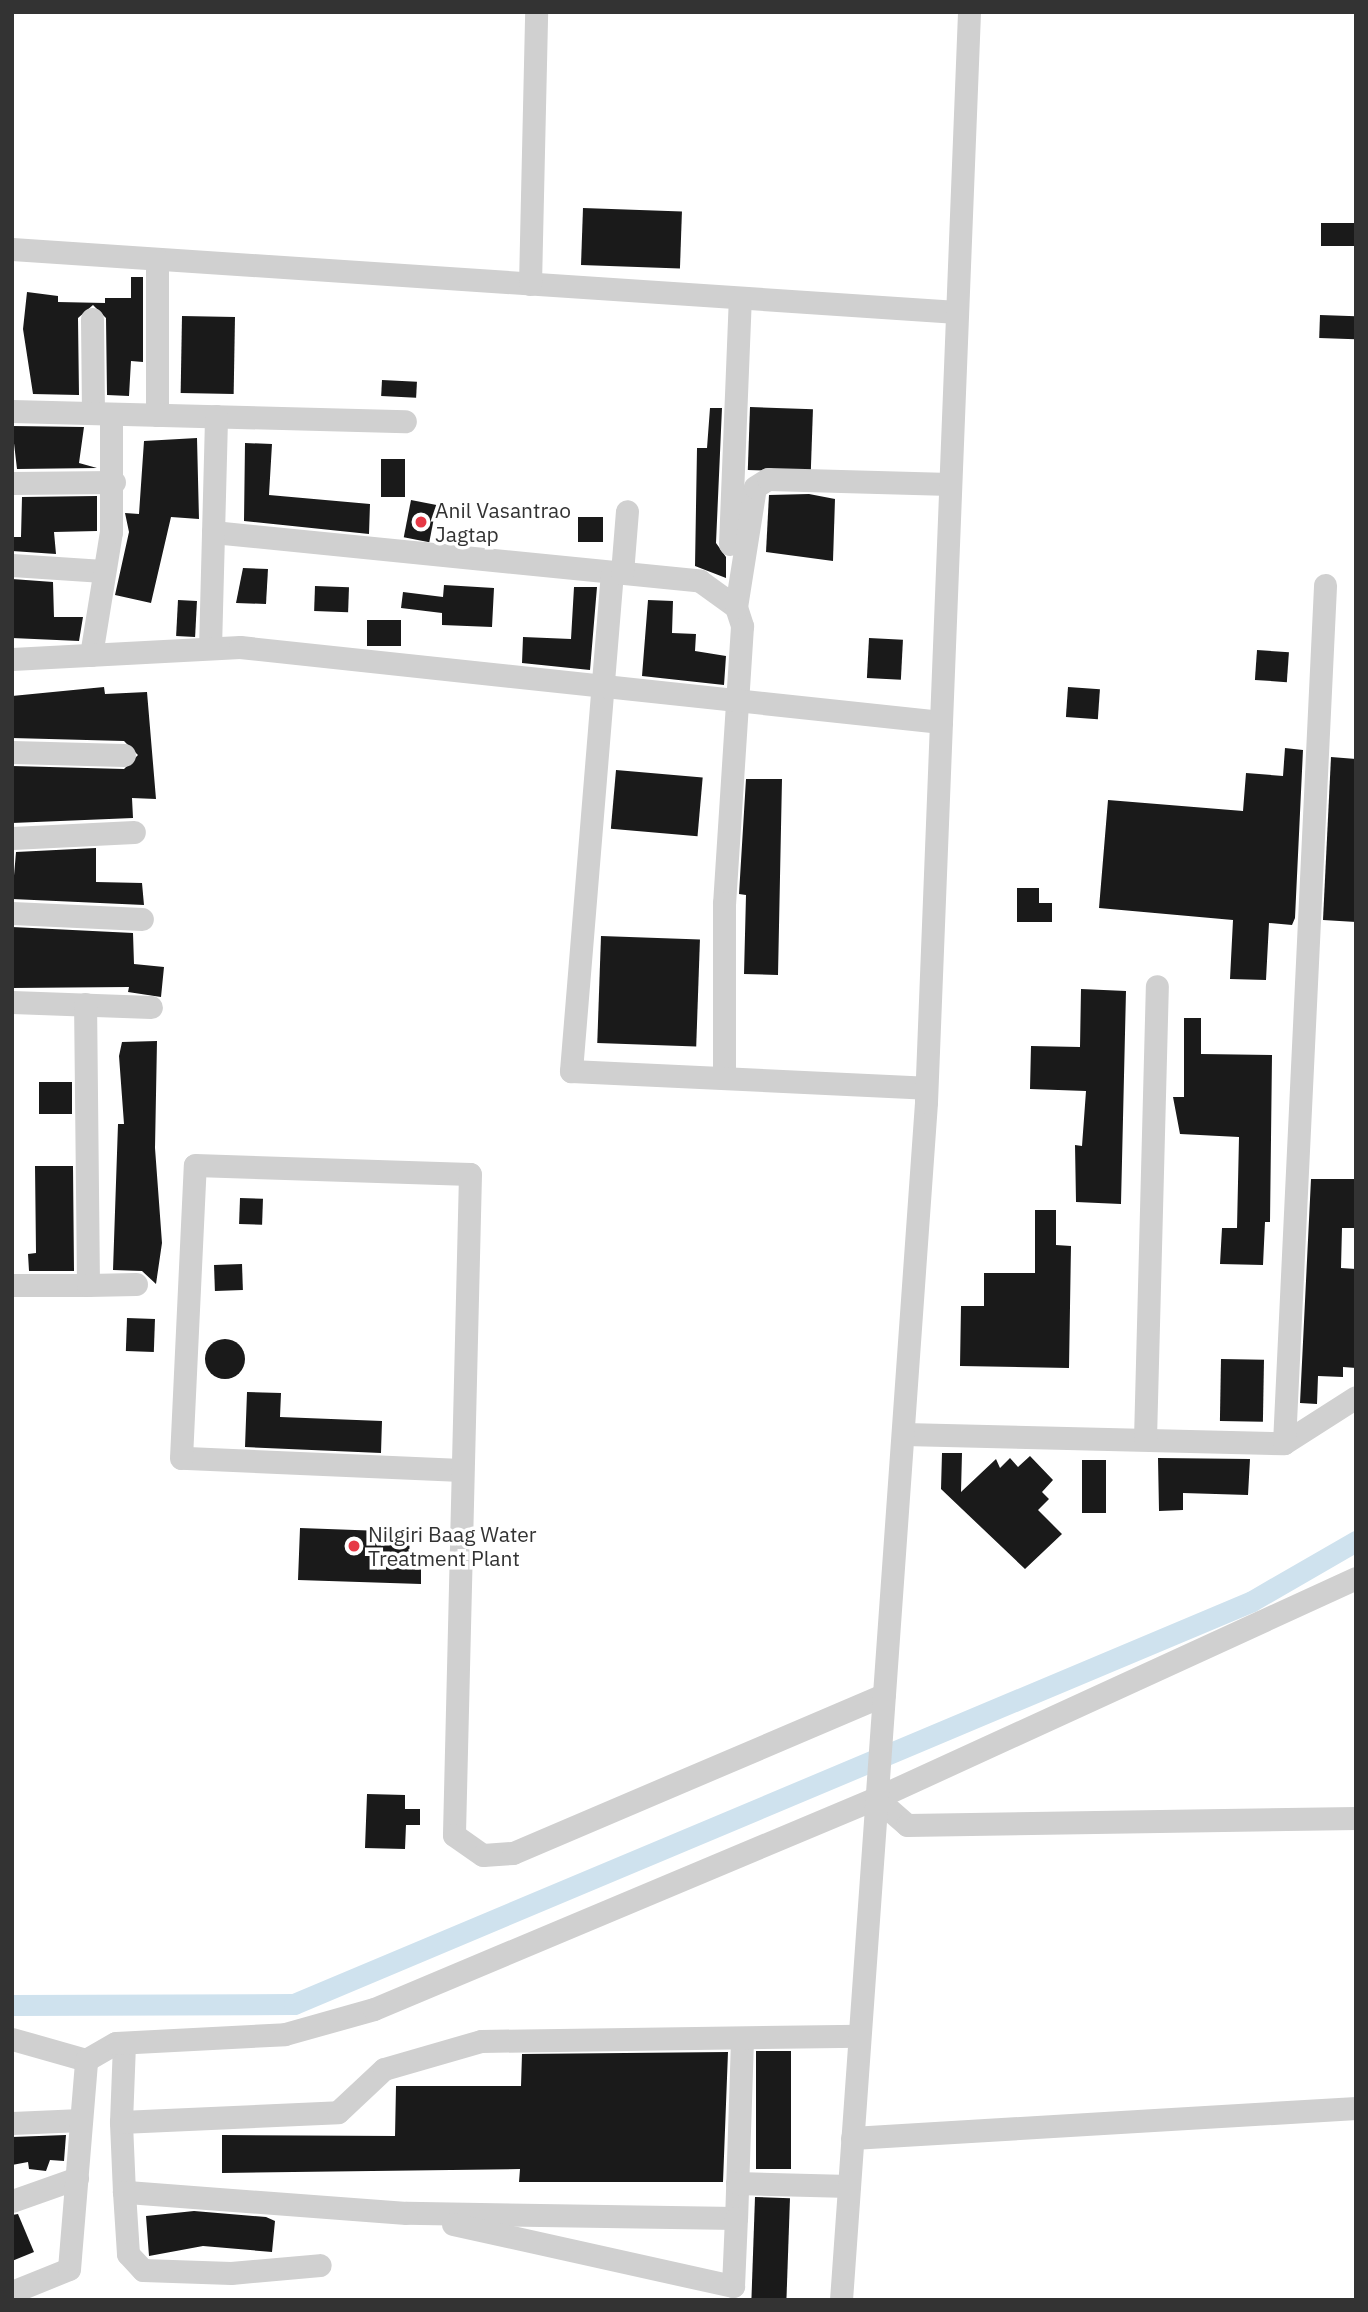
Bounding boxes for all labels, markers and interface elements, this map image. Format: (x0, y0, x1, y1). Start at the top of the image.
place label: Anil Vasantrao Jagtap (435, 497, 571, 547)
marker: Anil Vasantrao Jagtap (413, 514, 429, 530)
place label: Nilgiri Baag Water Treatment Plant (368, 1521, 536, 1571)
marker: Nilgiri Baag Water Treatment Plant (346, 1538, 362, 1554)

